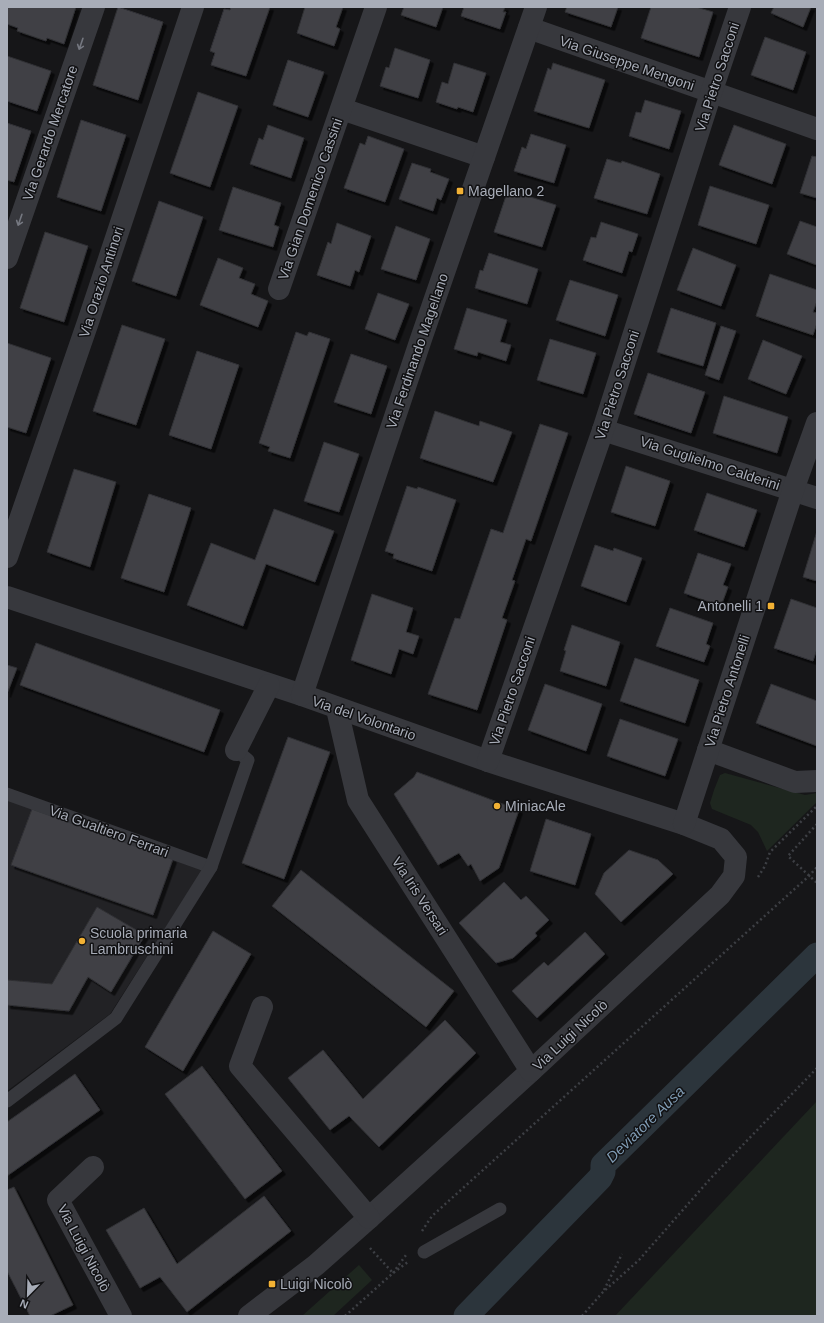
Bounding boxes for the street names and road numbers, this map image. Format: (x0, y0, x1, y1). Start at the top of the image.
street label: Via Pietro Sacconi (692, 20, 742, 134)
street label: Via Giuseppe Mengoni (558, 32, 696, 94)
street label: Via Gerardo Mercatore (19, 63, 81, 203)
street label: Via Gian Domenico Cassini (275, 116, 345, 282)
street label: Via Orazio Antinori (76, 225, 126, 339)
street label: Via Ferdinando Magellano (383, 271, 451, 431)
street label: Via Pietro Sacconi (592, 328, 642, 442)
street label: Via Guglielmo Calderini (638, 433, 782, 493)
street label: Via Pietro Antonelli (701, 633, 753, 749)
street label: Via Pietro Sacconi (486, 634, 538, 748)
street label: Via del Volontario (310, 693, 418, 743)
street label: Via Gualtiero Ferrari (47, 802, 171, 860)
street label: Via Iris Versari (389, 854, 451, 938)
street label: Via Luigi Nicolò (529, 996, 611, 1074)
street label: Via Luigi Nicolò (54, 1202, 114, 1294)

